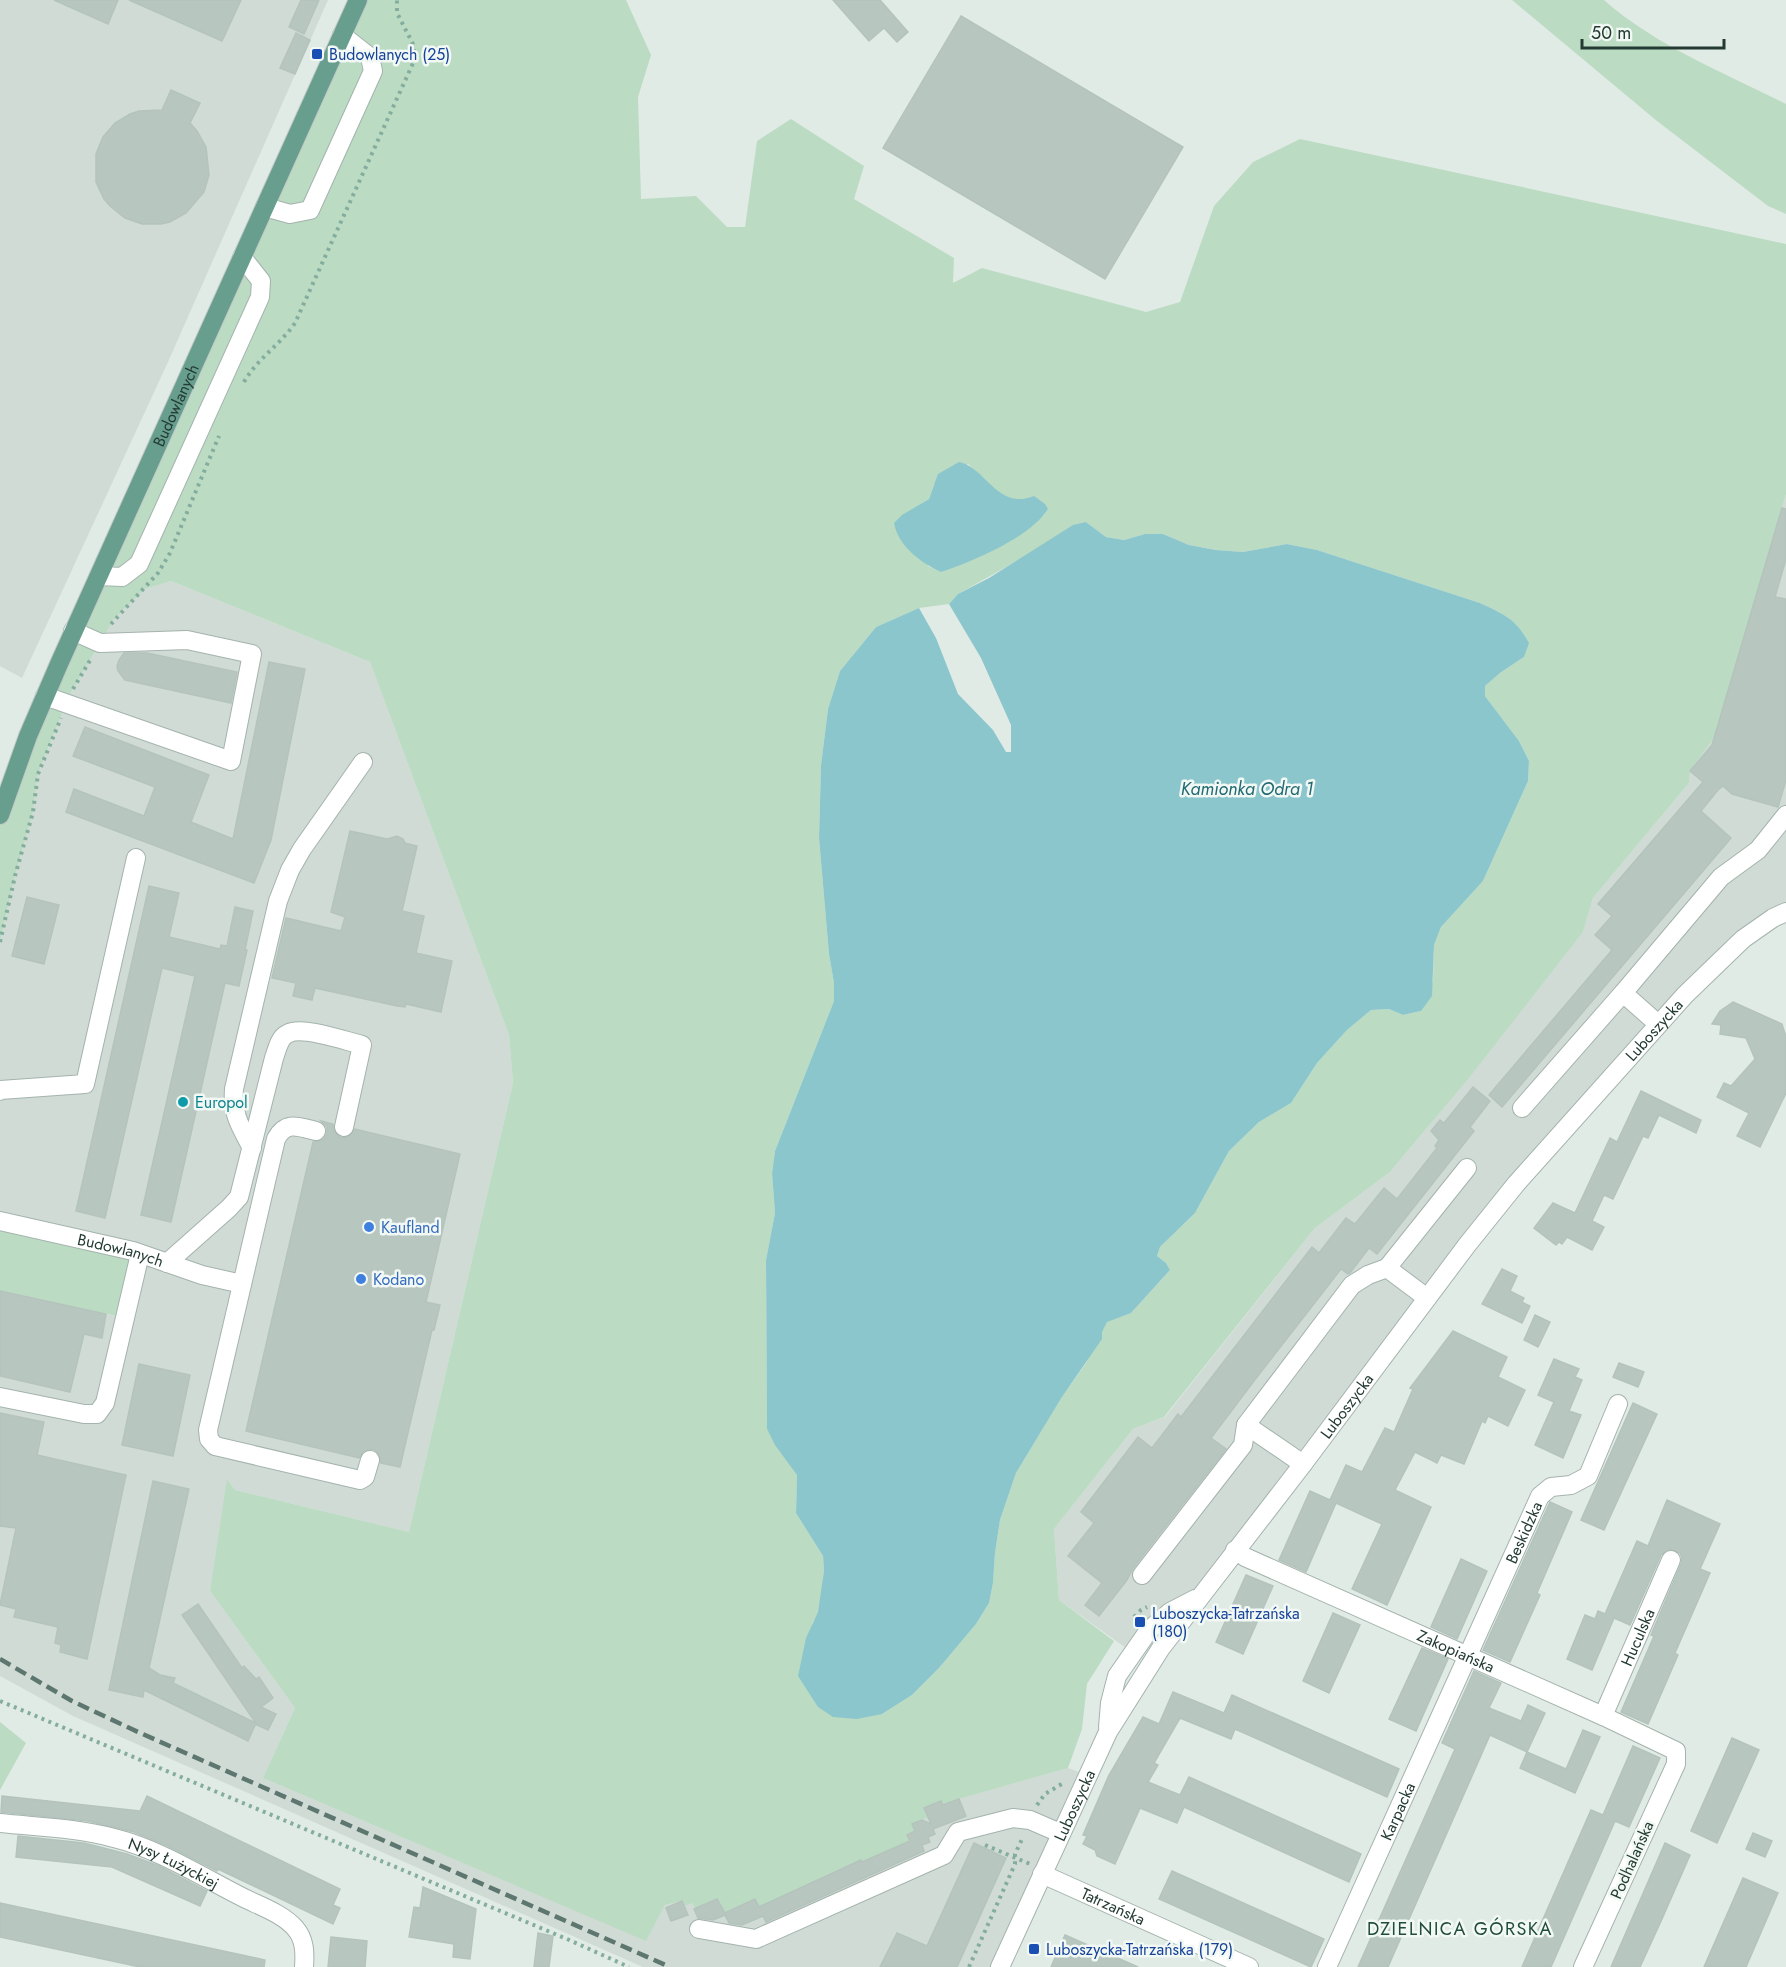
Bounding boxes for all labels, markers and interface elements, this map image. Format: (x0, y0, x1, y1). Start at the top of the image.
scale bar (1582, 12, 1724, 50)
text: 50 m (1591, 20, 1631, 46)
place label: Budowlanych (25) (329, 43, 450, 66)
marker: Budowlanych (25) (310, 47, 324, 61)
street label: Budowlanych (147, 360, 204, 450)
water label: Kamionka Odra 1 (1181, 776, 1313, 802)
street label: Luboszycka (1620, 994, 1688, 1066)
place label: Europol (195, 1091, 248, 1114)
marker: Europol (176, 1095, 190, 1109)
place label: Kaufland (381, 1216, 440, 1239)
marker: Kaufland (362, 1220, 376, 1234)
street label: Budowlanych (75, 1227, 167, 1272)
place label: Kodano (373, 1268, 425, 1291)
marker: Kodano (354, 1272, 368, 1286)
street label: Luboszycka (1314, 1368, 1379, 1443)
street label: Beskidzka (1499, 1498, 1548, 1567)
place label: Luboszycka-Tatrzańska (180) (1152, 1602, 1300, 1643)
street label: Huculska (1615, 1605, 1660, 1670)
marker: Luboszycka-Tatrzańska (180) (1133, 1615, 1147, 1629)
street label: Zakopiańska (1414, 1623, 1498, 1678)
street label: Luboszycka (1048, 1766, 1101, 1845)
street label: Karpacka (1374, 1778, 1421, 1844)
street label: Podhalańska (1605, 1817, 1659, 1903)
street label: Nysy Łużyckiej (125, 1831, 223, 1894)
street label: Tatrzańska (1077, 1882, 1149, 1930)
district label: DZIELNICA GÓRSKA (1367, 1916, 1553, 1942)
place label: Luboszycka-Tatrzańska (179) (1046, 1938, 1233, 1961)
marker: Luboszycka-Tatrzańska (179) (1027, 1942, 1041, 1956)

